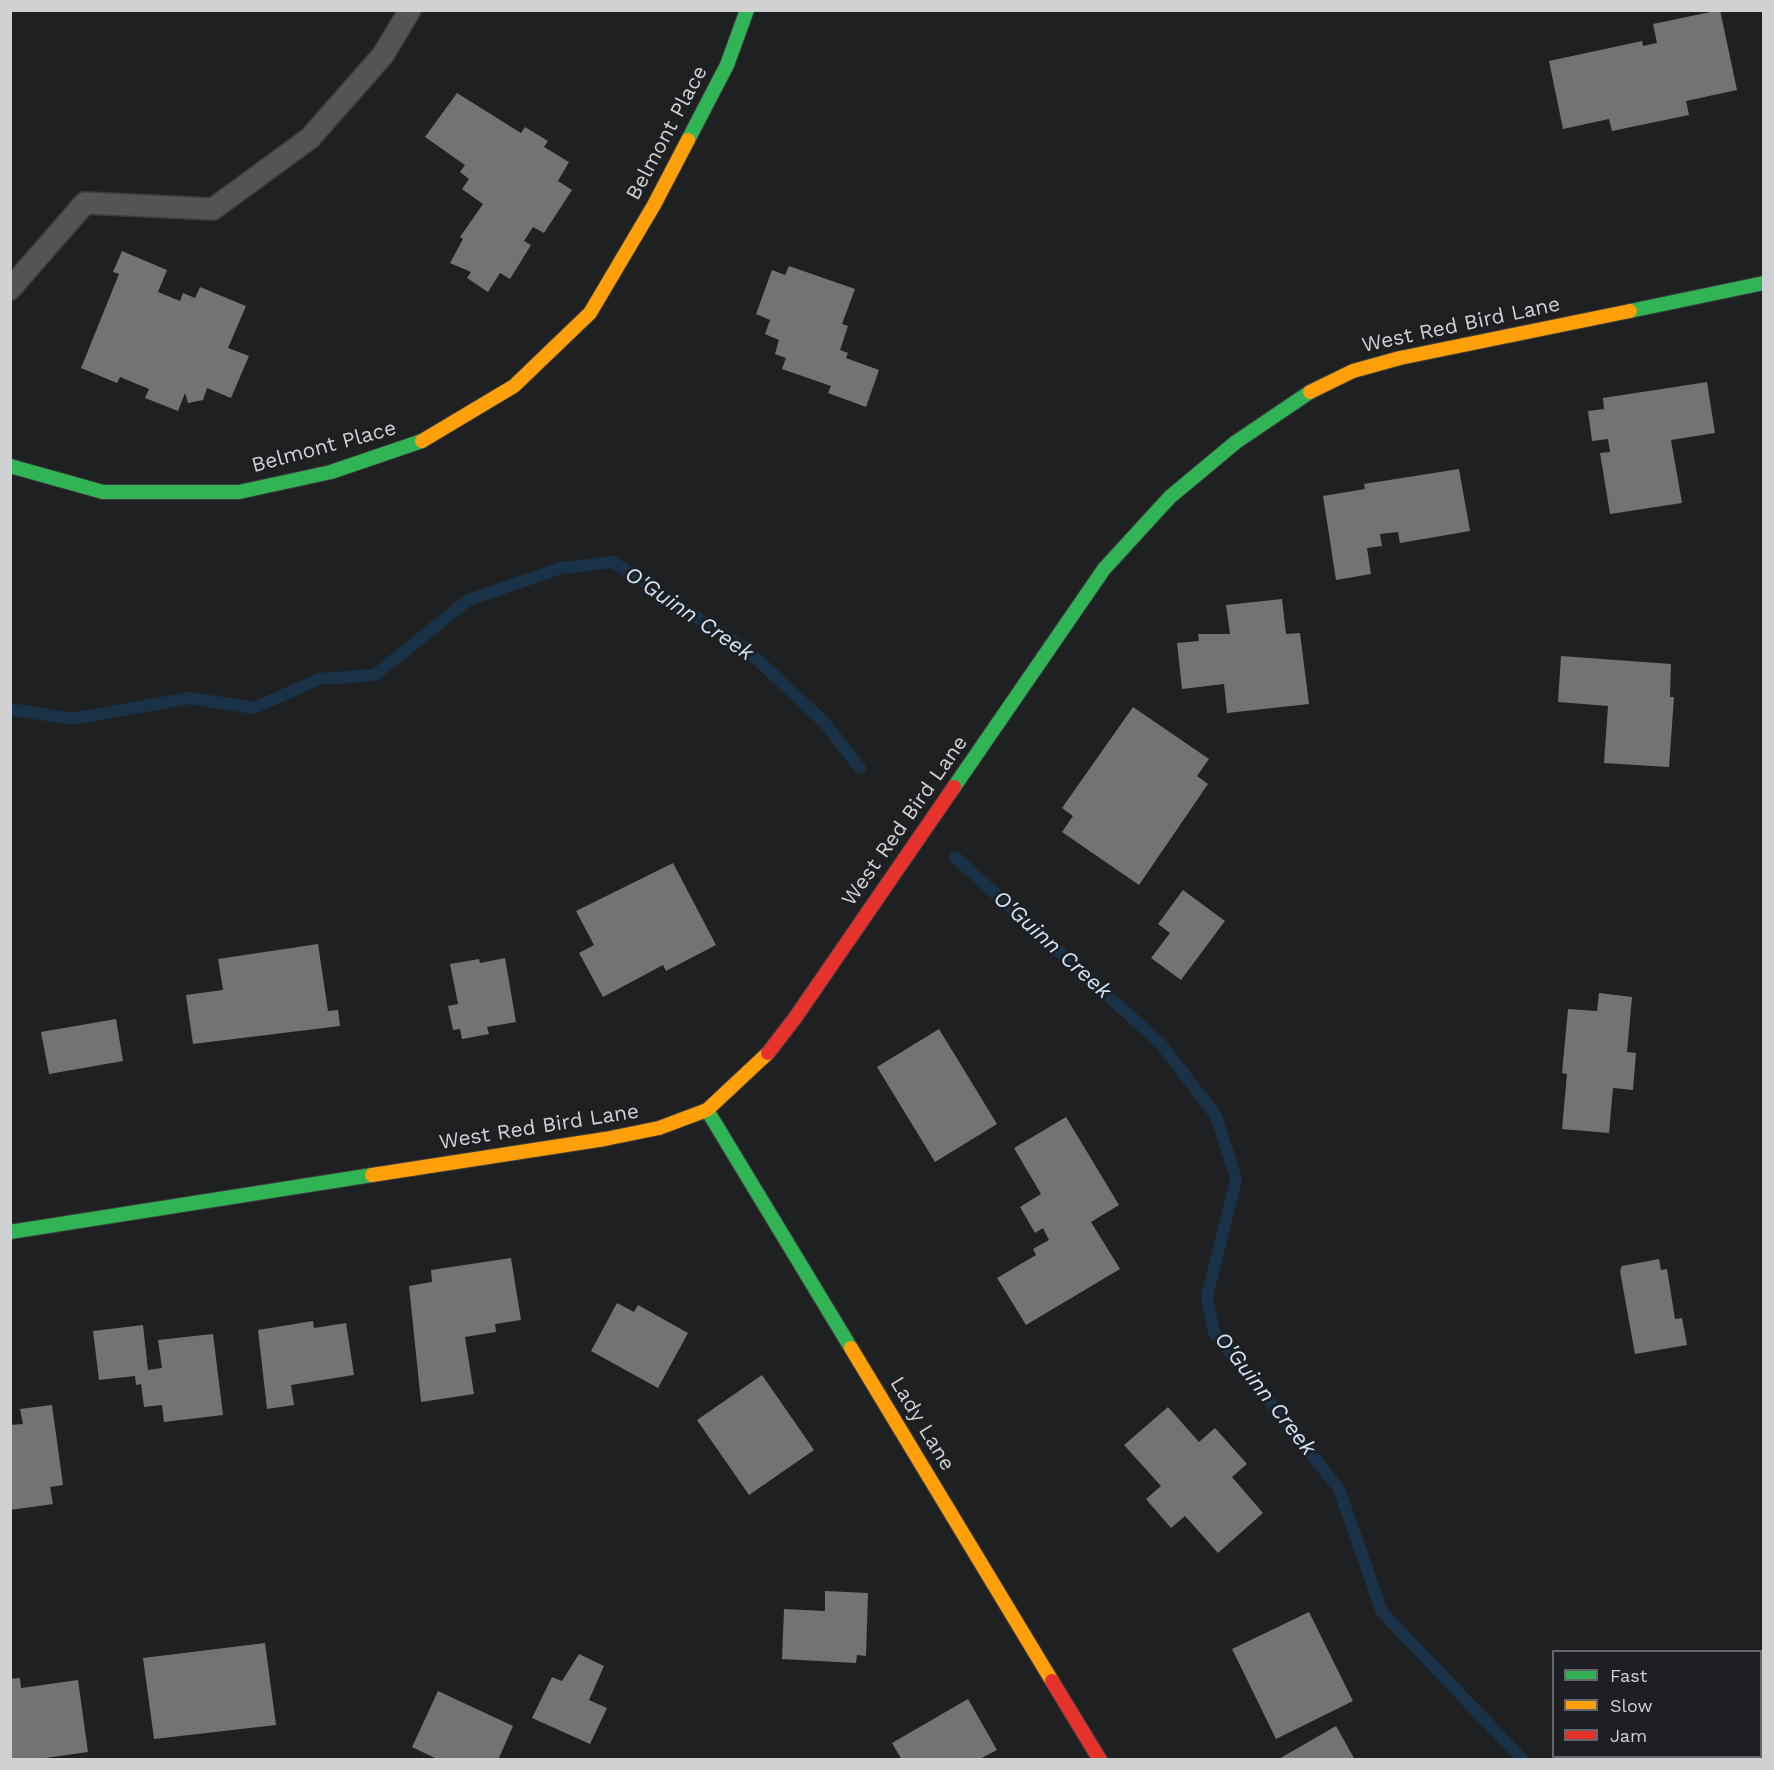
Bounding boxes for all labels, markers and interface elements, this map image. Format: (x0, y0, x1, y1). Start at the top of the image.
street label: Belmont Place (621, 61, 713, 205)
street label: West Red Bird Lane (1360, 292, 1562, 358)
street label: Belmont Place (249, 416, 399, 478)
water label: O'Guinn Creek (620, 561, 758, 667)
street label: West Red Bird Lane (837, 731, 973, 911)
water label: O'Guinn Creek (988, 885, 1116, 1005)
street label: West Red Bird Lane (437, 1099, 641, 1155)
water label: O'Guinn Creek (1209, 1327, 1321, 1461)
street label: Lady Lane (884, 1372, 960, 1476)
legend (1552, 1650, 1762, 1758)
text: Fast (1610, 1665, 1647, 1686)
text: Slow (1610, 1695, 1653, 1716)
text: Jam (1610, 1725, 1647, 1746)

